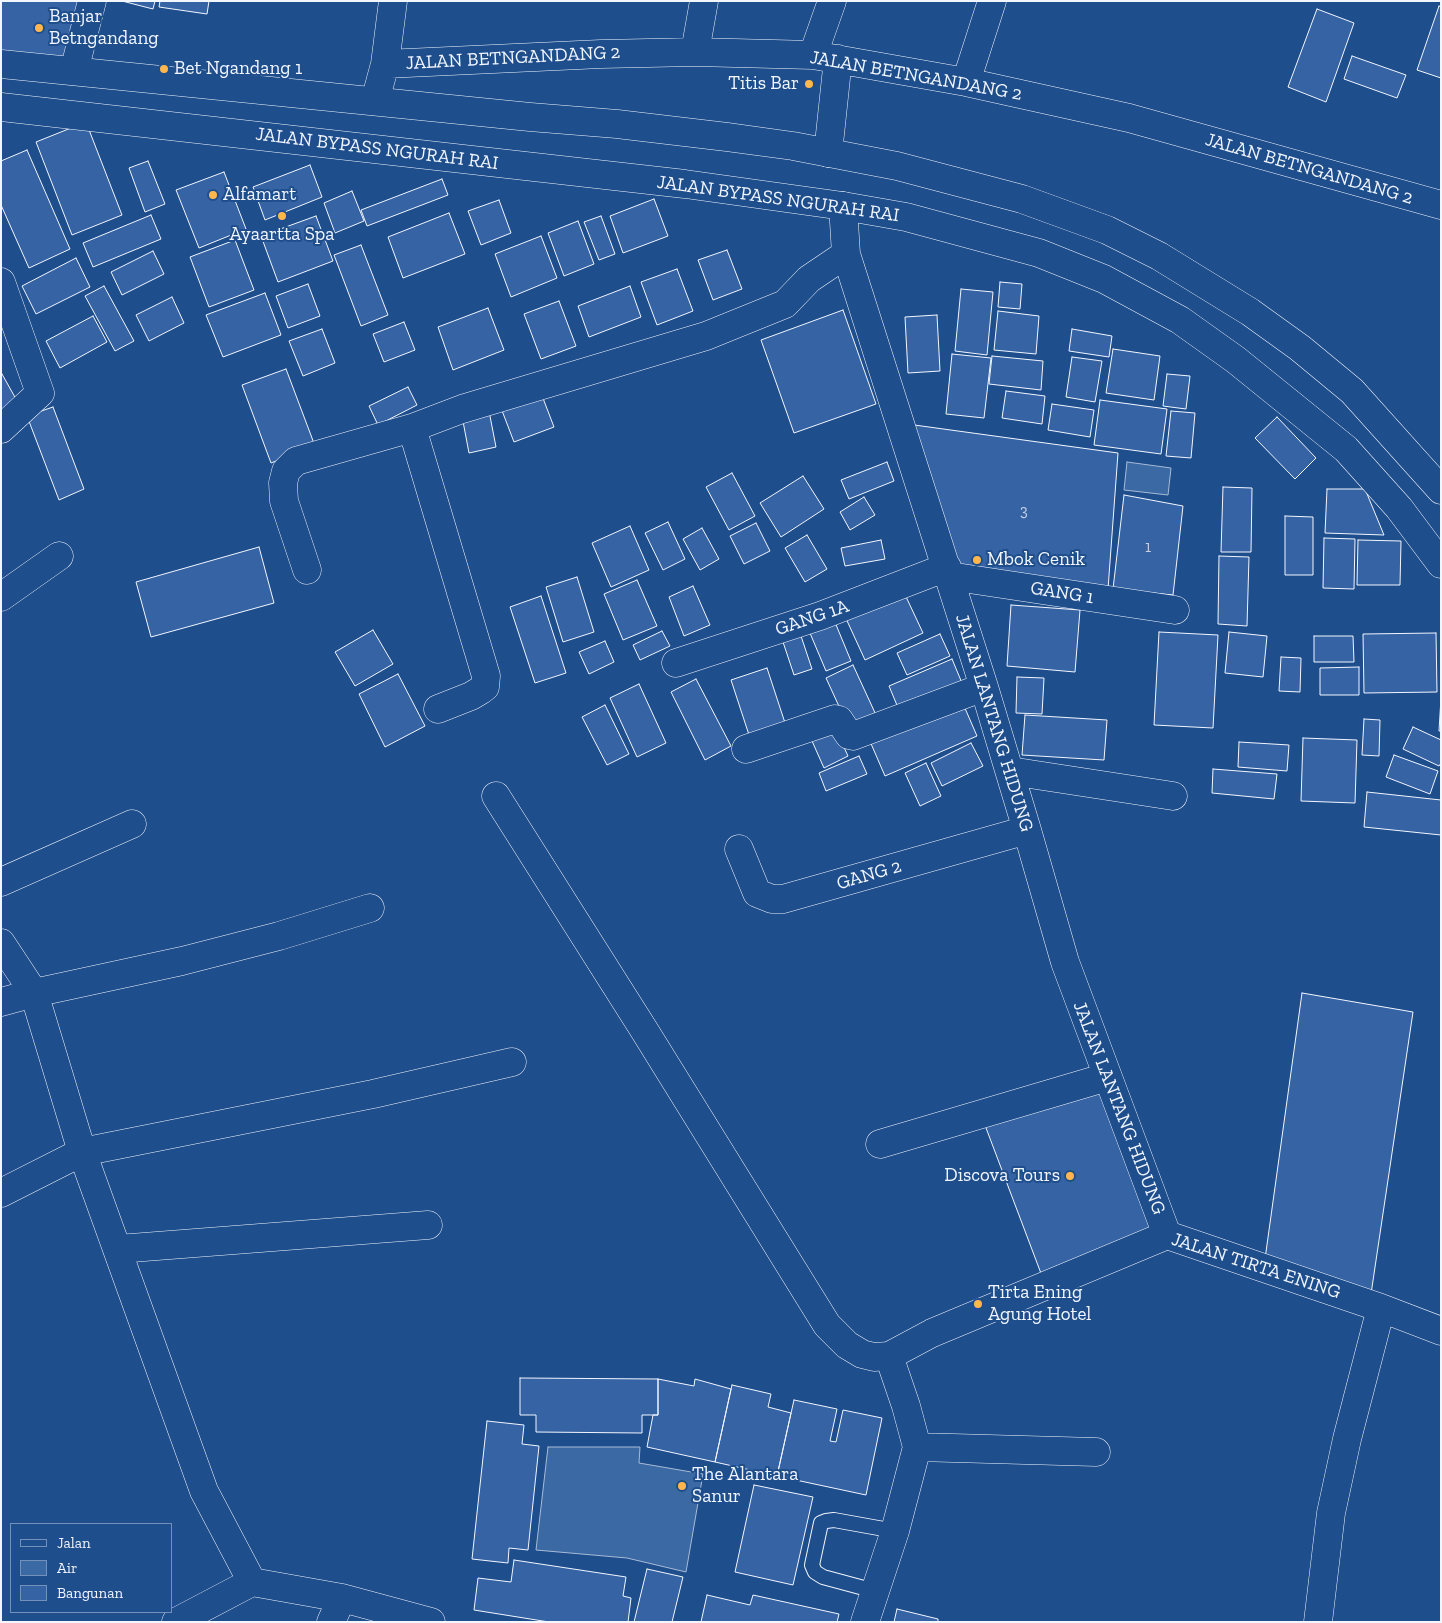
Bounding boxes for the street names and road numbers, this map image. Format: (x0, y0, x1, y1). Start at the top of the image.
street label: JALAN BETNGANDANG 2 (405, 41, 621, 75)
street label: JALAN BETNGANDANG 2 (808, 46, 1024, 106)
street label: JALAN BYPASS NGURAH RAI (254, 123, 500, 175)
street label: JALAN BETNGANDANG 2 (1203, 128, 1415, 210)
street label: JALAN BYPASS NGURAH RAI (655, 171, 901, 227)
street label: GANG 1 (1029, 577, 1095, 609)
street label: GANG 1A (772, 595, 852, 641)
street label: JALAN LANTANG HIDUNG (950, 611, 1038, 835)
street label: GANG 2 (834, 855, 904, 895)
street label: JALAN LANTANG HIDUNG (1068, 998, 1170, 1218)
street label: JALAN TIRTA ENING (1169, 1228, 1343, 1304)

